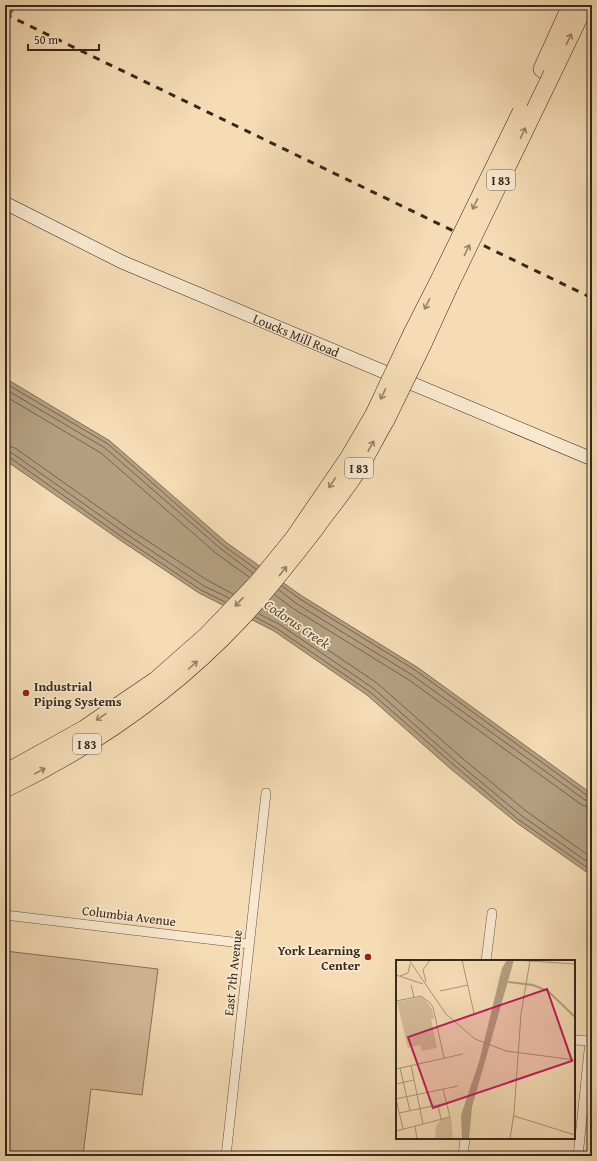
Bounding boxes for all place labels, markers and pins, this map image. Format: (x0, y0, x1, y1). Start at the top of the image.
place label: Industrial Piping Systems (34, 677, 122, 711)
marker: Industrial Piping Systems (21, 688, 31, 698)
place label: York Learning Center (278, 941, 360, 975)
marker: York Learning Center (363, 952, 373, 962)

